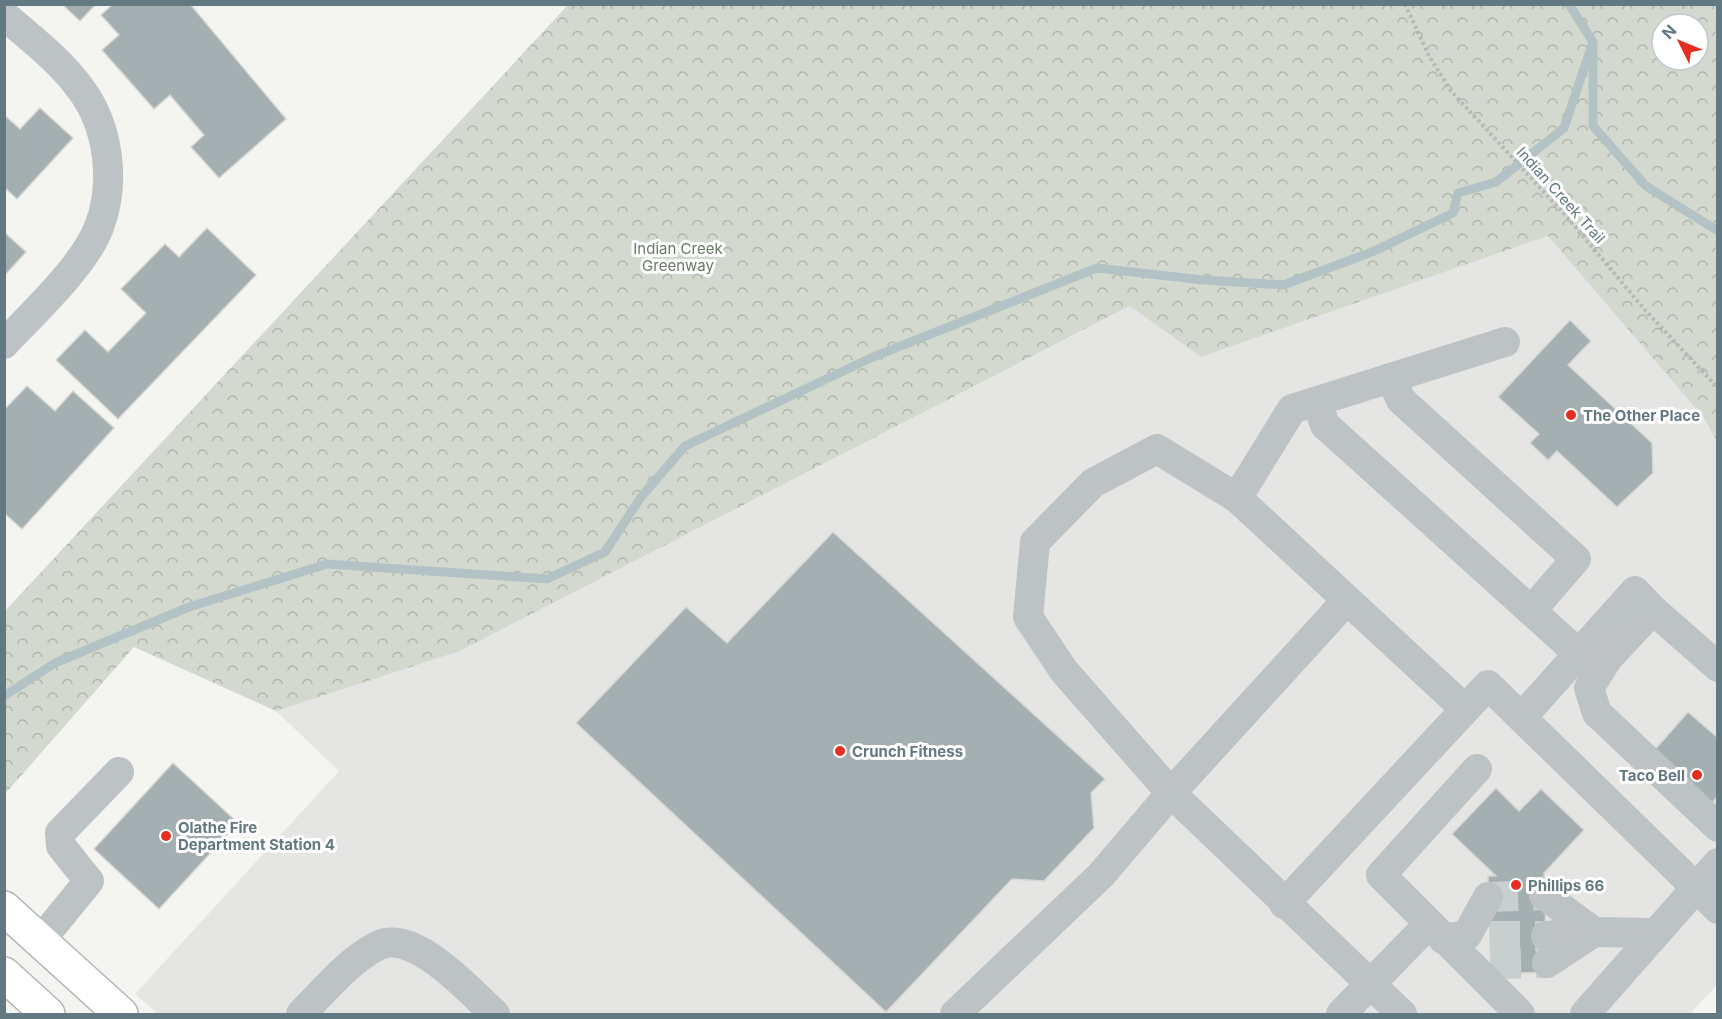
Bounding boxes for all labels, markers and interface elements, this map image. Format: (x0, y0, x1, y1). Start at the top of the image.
north arrow (1650, 12, 1710, 72)
text: N (1658, 20, 1681, 43)
street label: Indian Creek Trail (1513, 143, 1609, 247)
park label: Indian Creek Greenway (633, 239, 723, 275)
place label: The Other Place (1583, 406, 1700, 425)
marker: The Other Place (1564, 408, 1578, 422)
place label: Crunch Fitness (852, 742, 963, 761)
marker: Crunch Fitness (833, 744, 847, 758)
place label: Taco Bell (1619, 766, 1685, 785)
marker: Taco Bell (1690, 768, 1704, 782)
place label: Olathe Fire Department Station 4 (178, 818, 335, 854)
marker: Olathe Fire Department Station 4 (159, 829, 173, 843)
place label: Phillips 66 (1528, 876, 1604, 895)
marker: Phillips 66 (1509, 878, 1523, 892)

